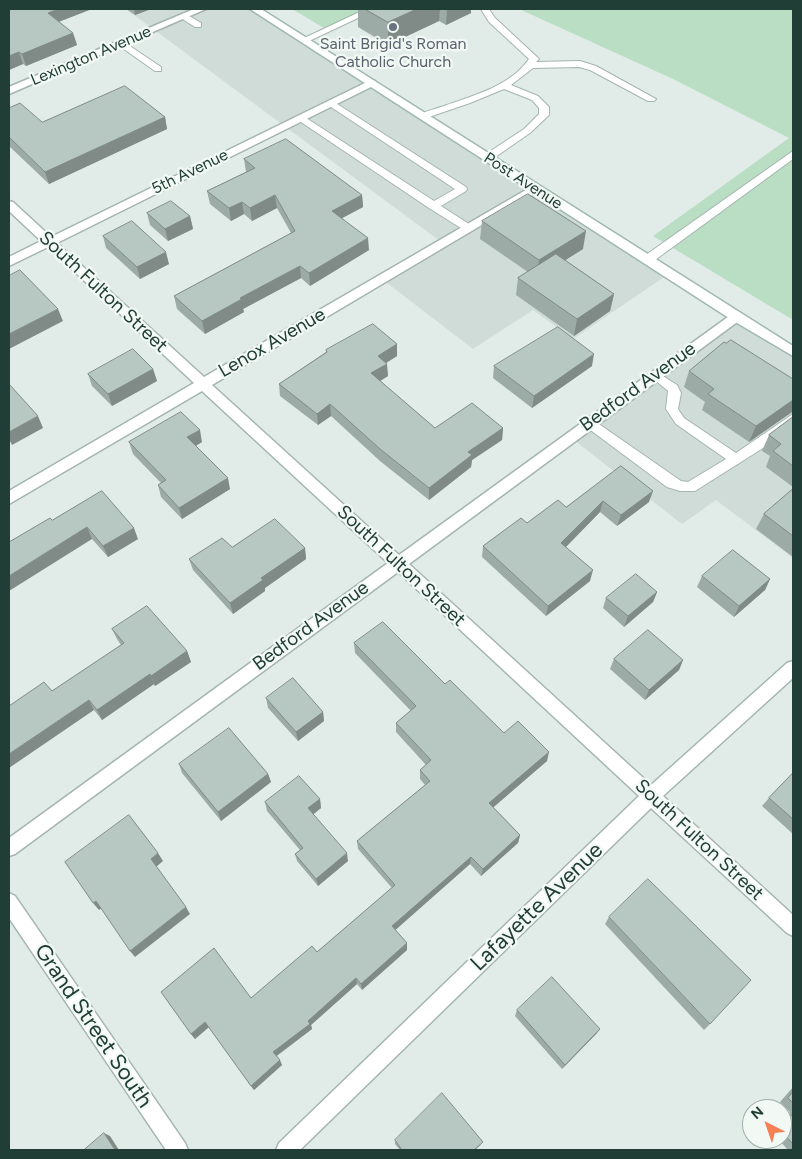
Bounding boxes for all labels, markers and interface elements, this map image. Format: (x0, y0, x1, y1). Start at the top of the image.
marker: Saint Brigid's Roman Catholic Church (387, 21, 399, 33)
street label: Lexington Avenue (28, 22, 154, 90)
place label: Saint Brigid's Roman Catholic Church (320, 34, 466, 72)
street label: 5th Avenue (149, 145, 231, 199)
street label: Post Avenue (480, 148, 566, 214)
street label: South Fulton Street (34, 227, 172, 357)
street label: Lenox Avenue (214, 303, 330, 383)
street label: Bedford Avenue (576, 337, 700, 437)
street label: South Fulton Street (332, 501, 470, 631)
street label: Bedford Avenue (249, 576, 373, 676)
street label: South Fulton Street (630, 775, 768, 905)
street label: Lafayette Avenue (465, 837, 609, 977)
street label: Grand Street South (28, 939, 158, 1113)
north arrow (742, 1099, 792, 1149)
text: N (748, 1103, 767, 1123)

